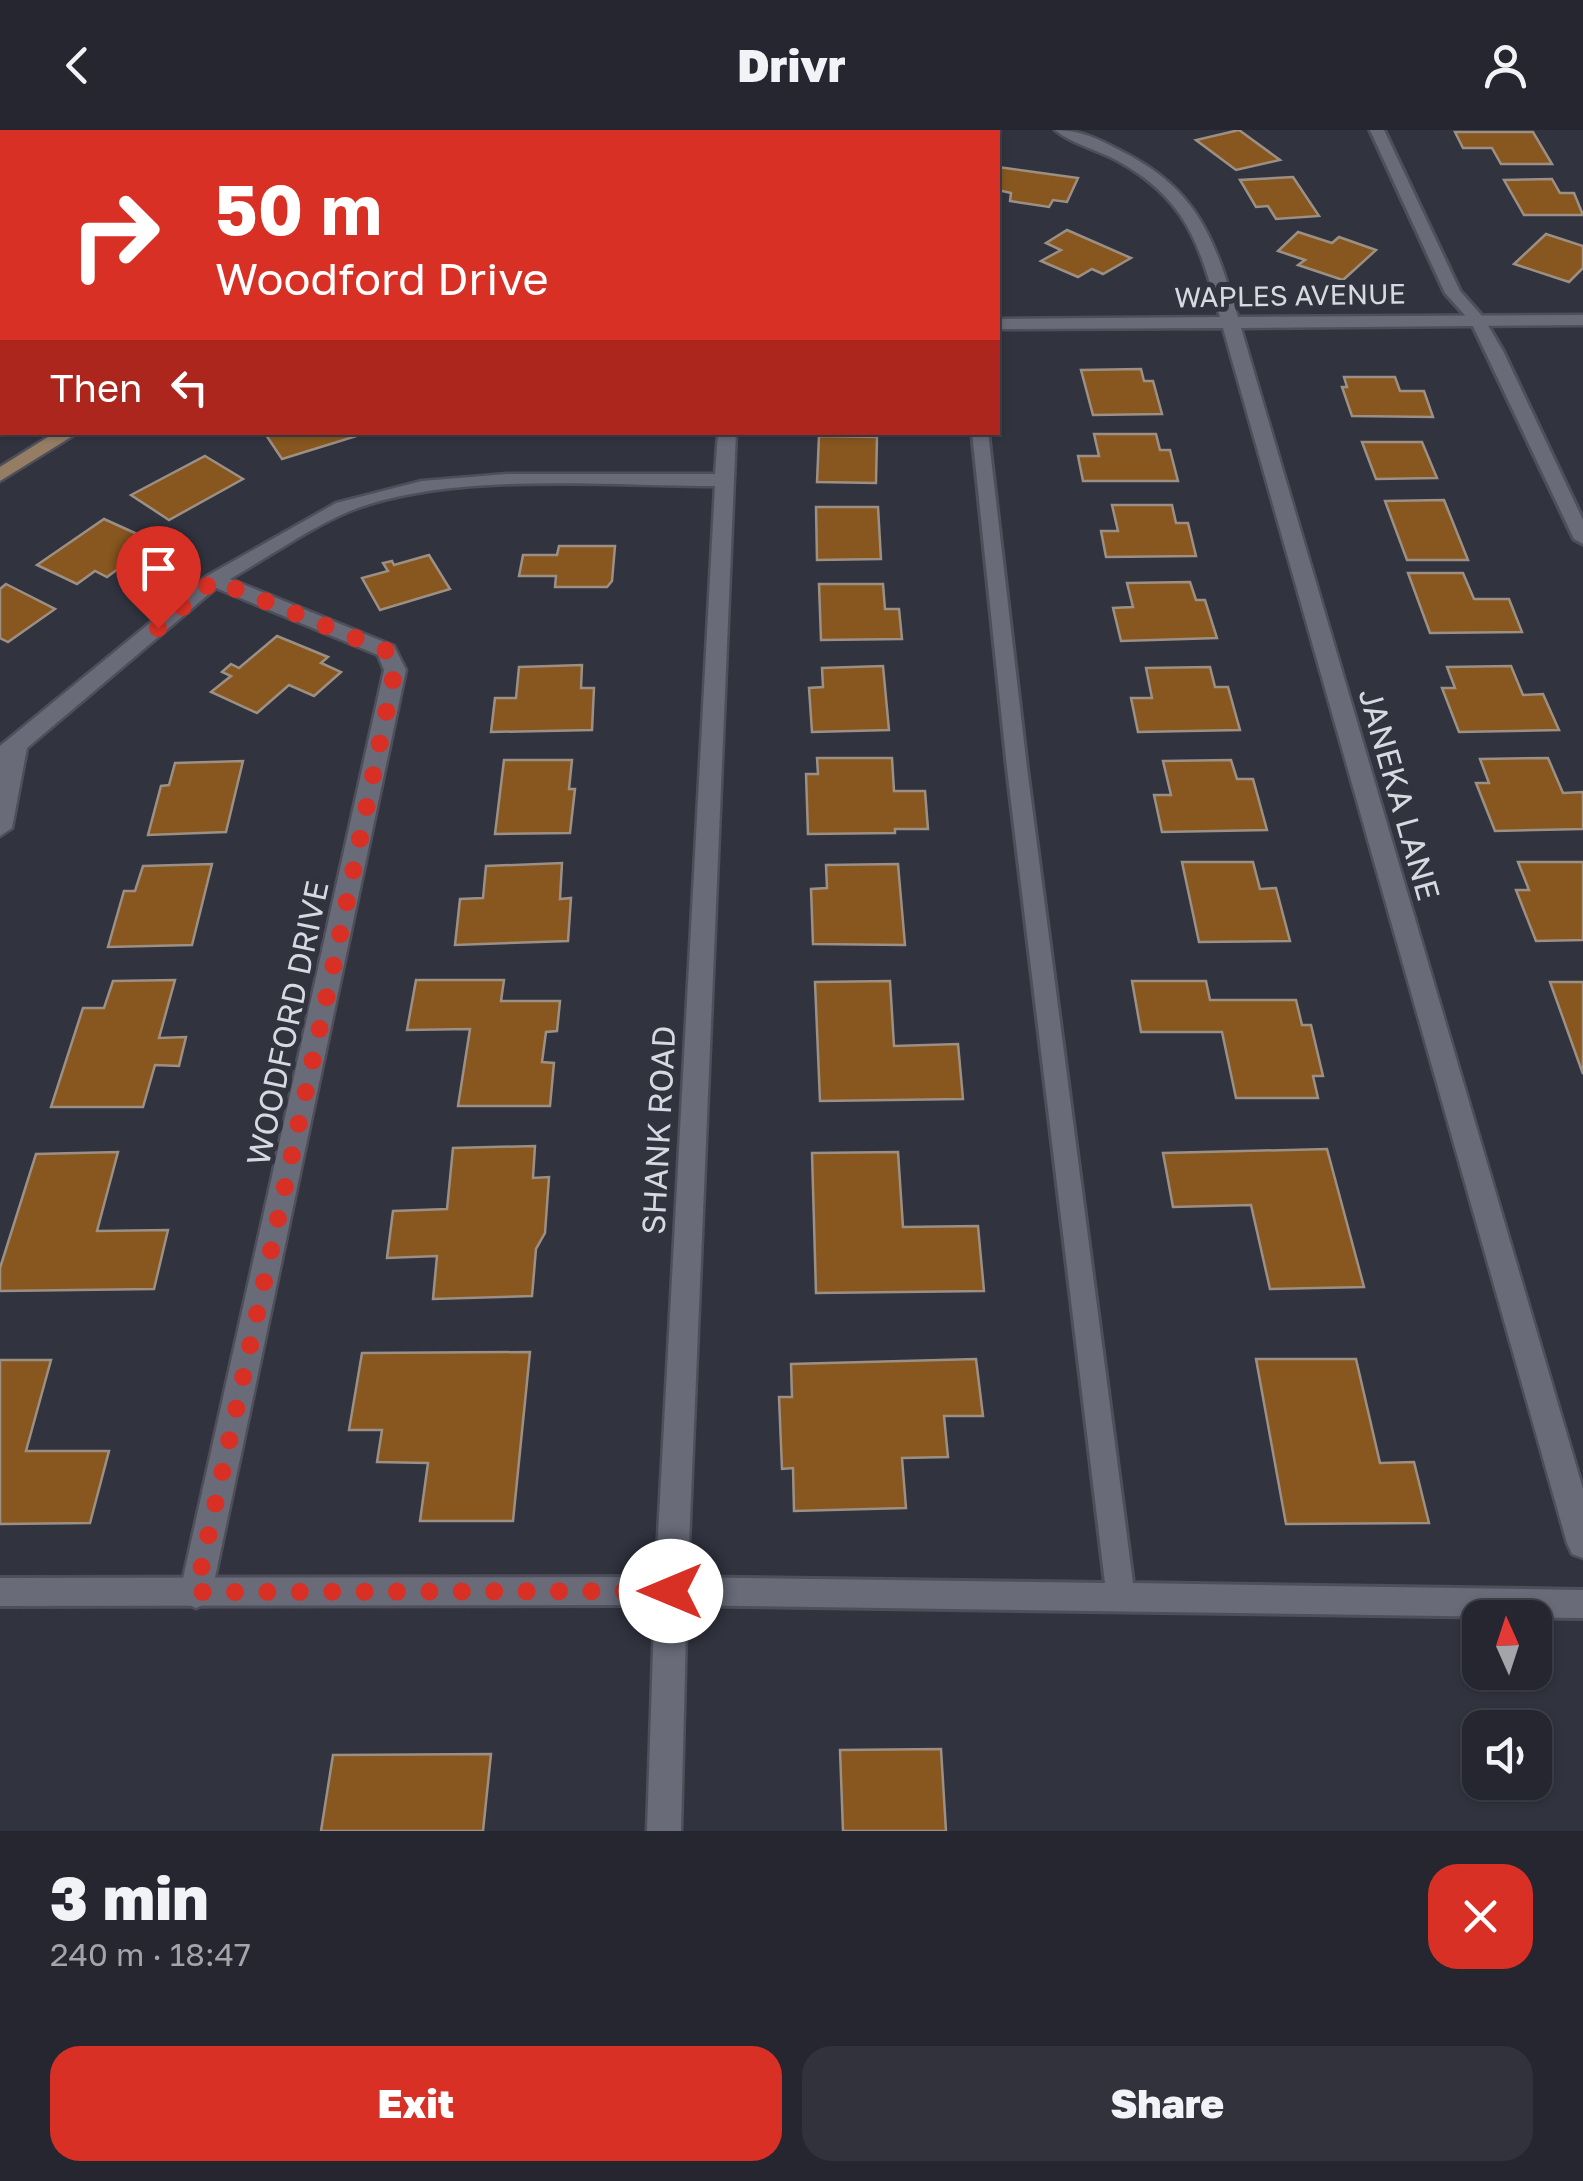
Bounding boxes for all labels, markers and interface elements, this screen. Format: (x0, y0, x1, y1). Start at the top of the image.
icon: back (50, 38, 105, 93)
text: Drivr (737, 38, 846, 92)
icon: person (1478, 38, 1533, 93)
text: 50 m (215, 166, 382, 250)
icon: right (50, 170, 180, 300)
text: Woodford Drive (215, 251, 549, 305)
street label: WAPLES AVENUE (1174, 276, 1406, 314)
icon: left (162, 360, 217, 415)
text: Then (50, 365, 142, 410)
pin (116, 526, 201, 629)
icon: arrive (131, 541, 186, 596)
street label: JANEKA LANE (1352, 684, 1448, 904)
street label: WOODFORD DRIVE (238, 877, 336, 1169)
street label: SHANK ROAD (634, 1025, 682, 1235)
position arrow (619, 1539, 723, 1643)
north arrow (1462, 1600, 1552, 1690)
map controls (1462, 1600, 1552, 1800)
button: sound (1462, 1710, 1552, 1800)
text: 3 min (50, 1861, 209, 1933)
button: close (1428, 1864, 1533, 1969)
text: 240 m · 18:47 (50, 1935, 251, 1973)
button: Exit (50, 2046, 782, 2161)
button: Share (802, 2046, 1533, 2161)

